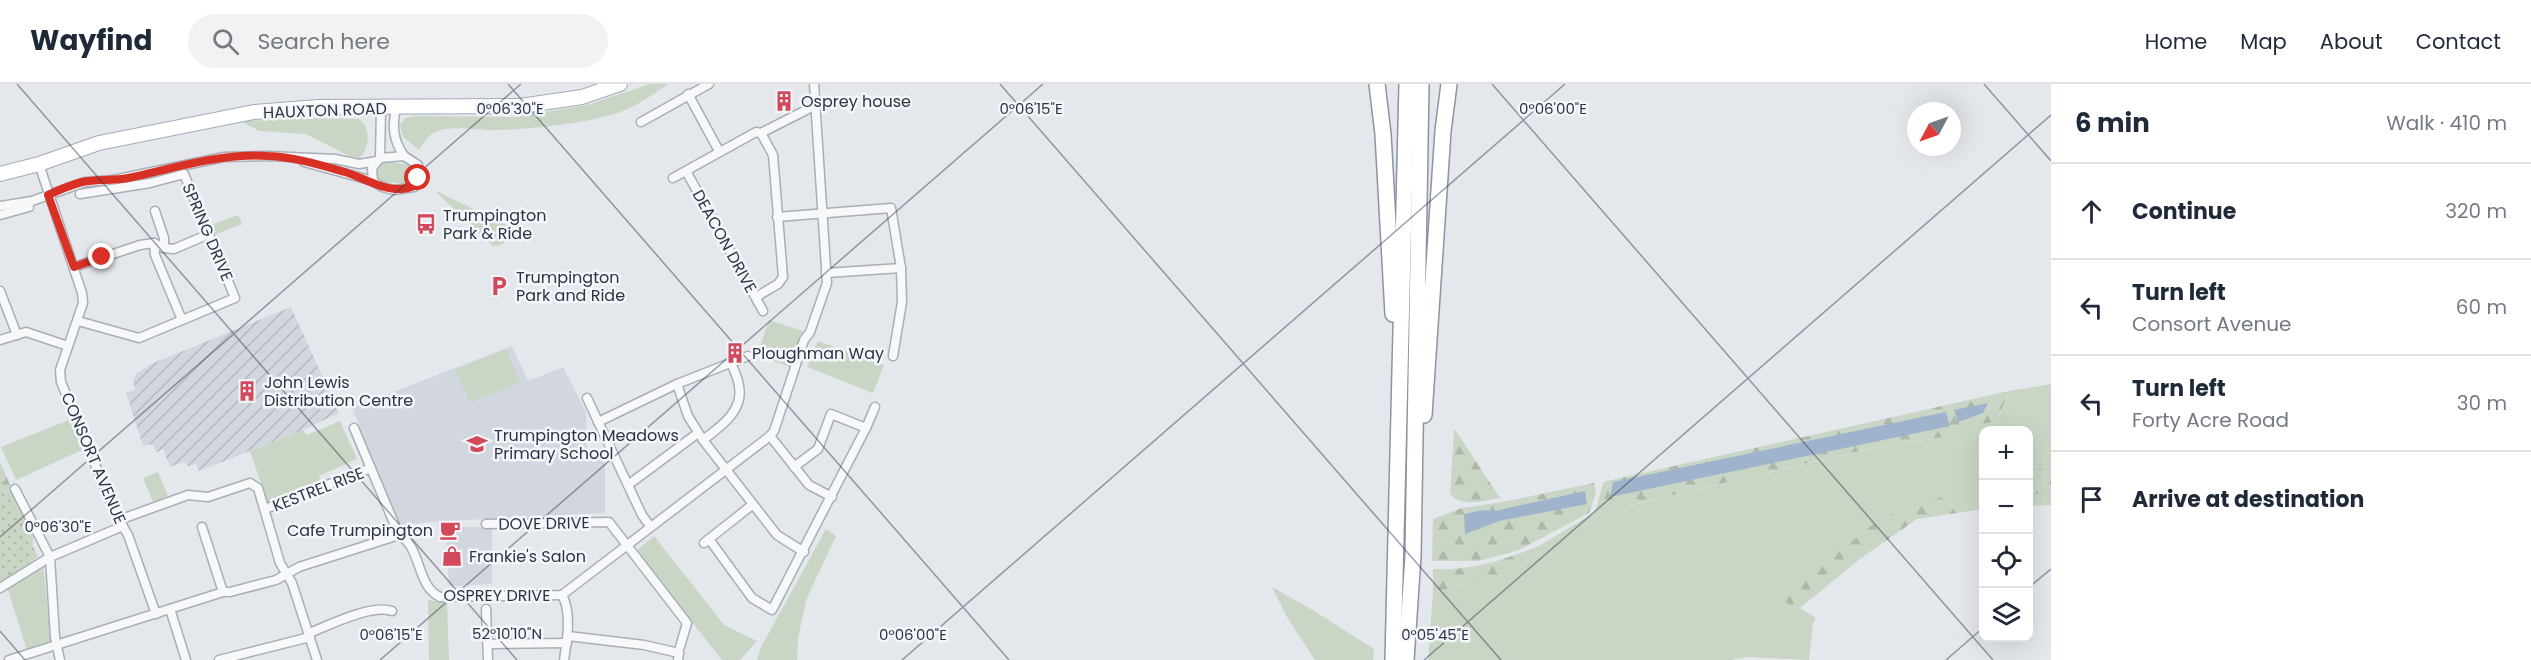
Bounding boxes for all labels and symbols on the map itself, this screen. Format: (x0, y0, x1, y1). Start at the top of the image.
building icon: Osprey house (772, 89, 796, 113)
place label: Osprey house (801, 90, 911, 113)
street label: HAUXTON ROAD (263, 97, 387, 124)
text: 0°06'30"E (476, 98, 544, 119)
text: 0°06'15"E (999, 98, 1063, 119)
text: 0°06'00"E (1519, 98, 1587, 119)
north arrow (1907, 102, 1961, 156)
route start (404, 164, 430, 190)
street label: SPRING DRIVE (177, 180, 239, 285)
street label: DEACON DRIVE (687, 185, 762, 297)
place label: Trumpington Park & Ride (443, 204, 546, 245)
bus stop icon: Trumpington Park & Ride (414, 212, 438, 236)
route end (88, 243, 114, 269)
place label: Trumpington Park and Ride (516, 266, 625, 307)
parking icon: Trumpington Park and Ride (487, 274, 511, 298)
building icon: Ploughman Way (723, 341, 747, 365)
place label: Ploughman Way (752, 342, 884, 365)
place label: John Lewis Distribution Centre (264, 371, 413, 412)
building icon: John Lewis Distribution Centre (235, 379, 259, 403)
street label: CONSORT AVENUE (55, 389, 132, 528)
place label: Trumpington Meadows Primary School (494, 424, 679, 465)
school or university icon: Trumpington Meadows Primary School (465, 432, 489, 456)
street label: KESTREL RISE (269, 461, 367, 517)
street label: DOVE DRIVE (498, 511, 590, 536)
text: 0°06'30"E (24, 516, 92, 537)
cafe icon: Cafe Trumpington (438, 518, 462, 542)
place label: Cafe Trumpington (287, 519, 433, 542)
shop icon: Frankie's Salon (440, 544, 464, 568)
place label: Frankie's Salon (469, 545, 586, 568)
street label: OSPREY DRIVE (444, 584, 550, 607)
text: 52°10'10"N (472, 623, 542, 644)
text: 0°06'15"E (359, 624, 423, 645)
text: 0°06'00"E (879, 624, 947, 645)
text: 0°05'45"E (1401, 624, 1469, 645)

